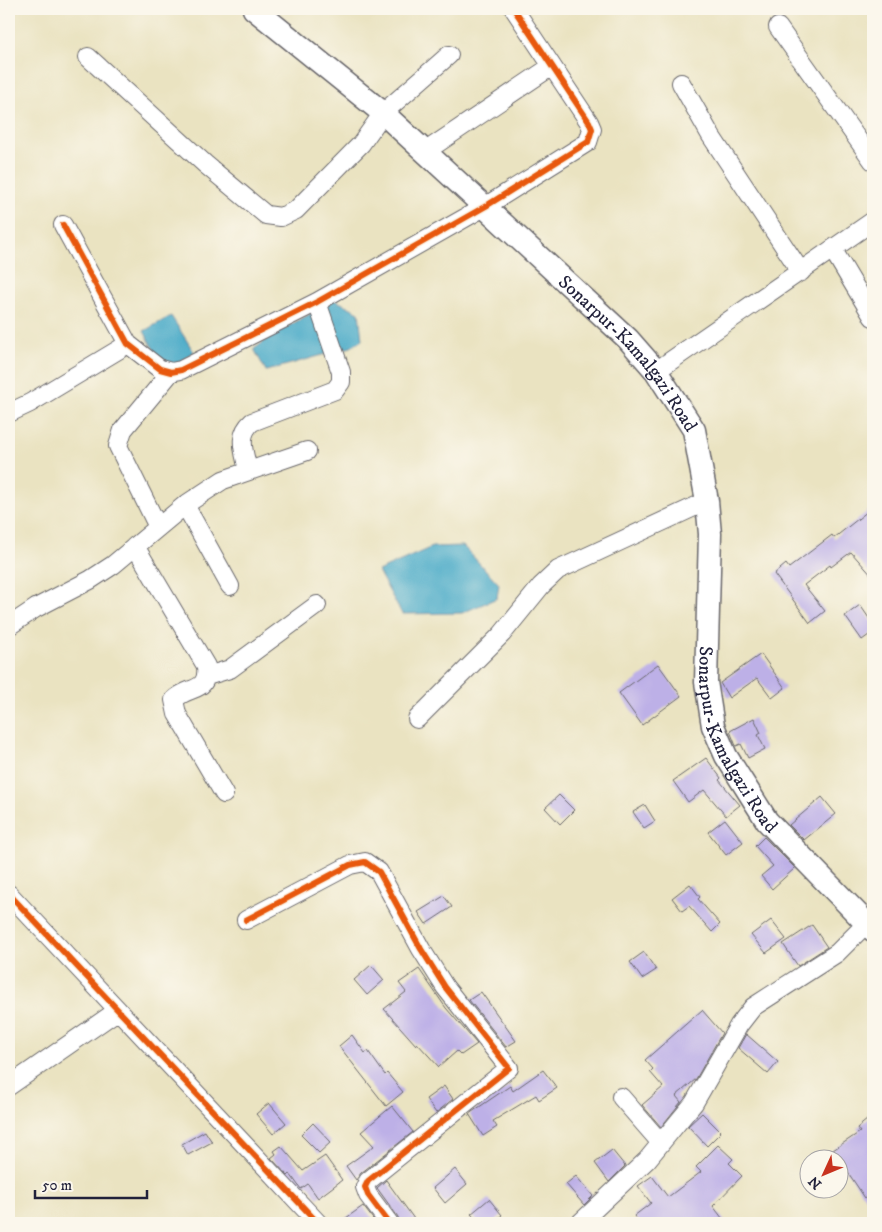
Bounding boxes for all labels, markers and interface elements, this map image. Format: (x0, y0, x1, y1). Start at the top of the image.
street label: Sonarpur-Kamalgazi Road (553, 271, 702, 437)
street label: Sonarpur-Kamalgazi Road (693, 646, 783, 839)
north arrow (800, 1150, 850, 1200)
scale bar (35, 1167, 148, 1199)
text: N (805, 1172, 826, 1193)
text: 50 m (42, 1176, 72, 1195)

